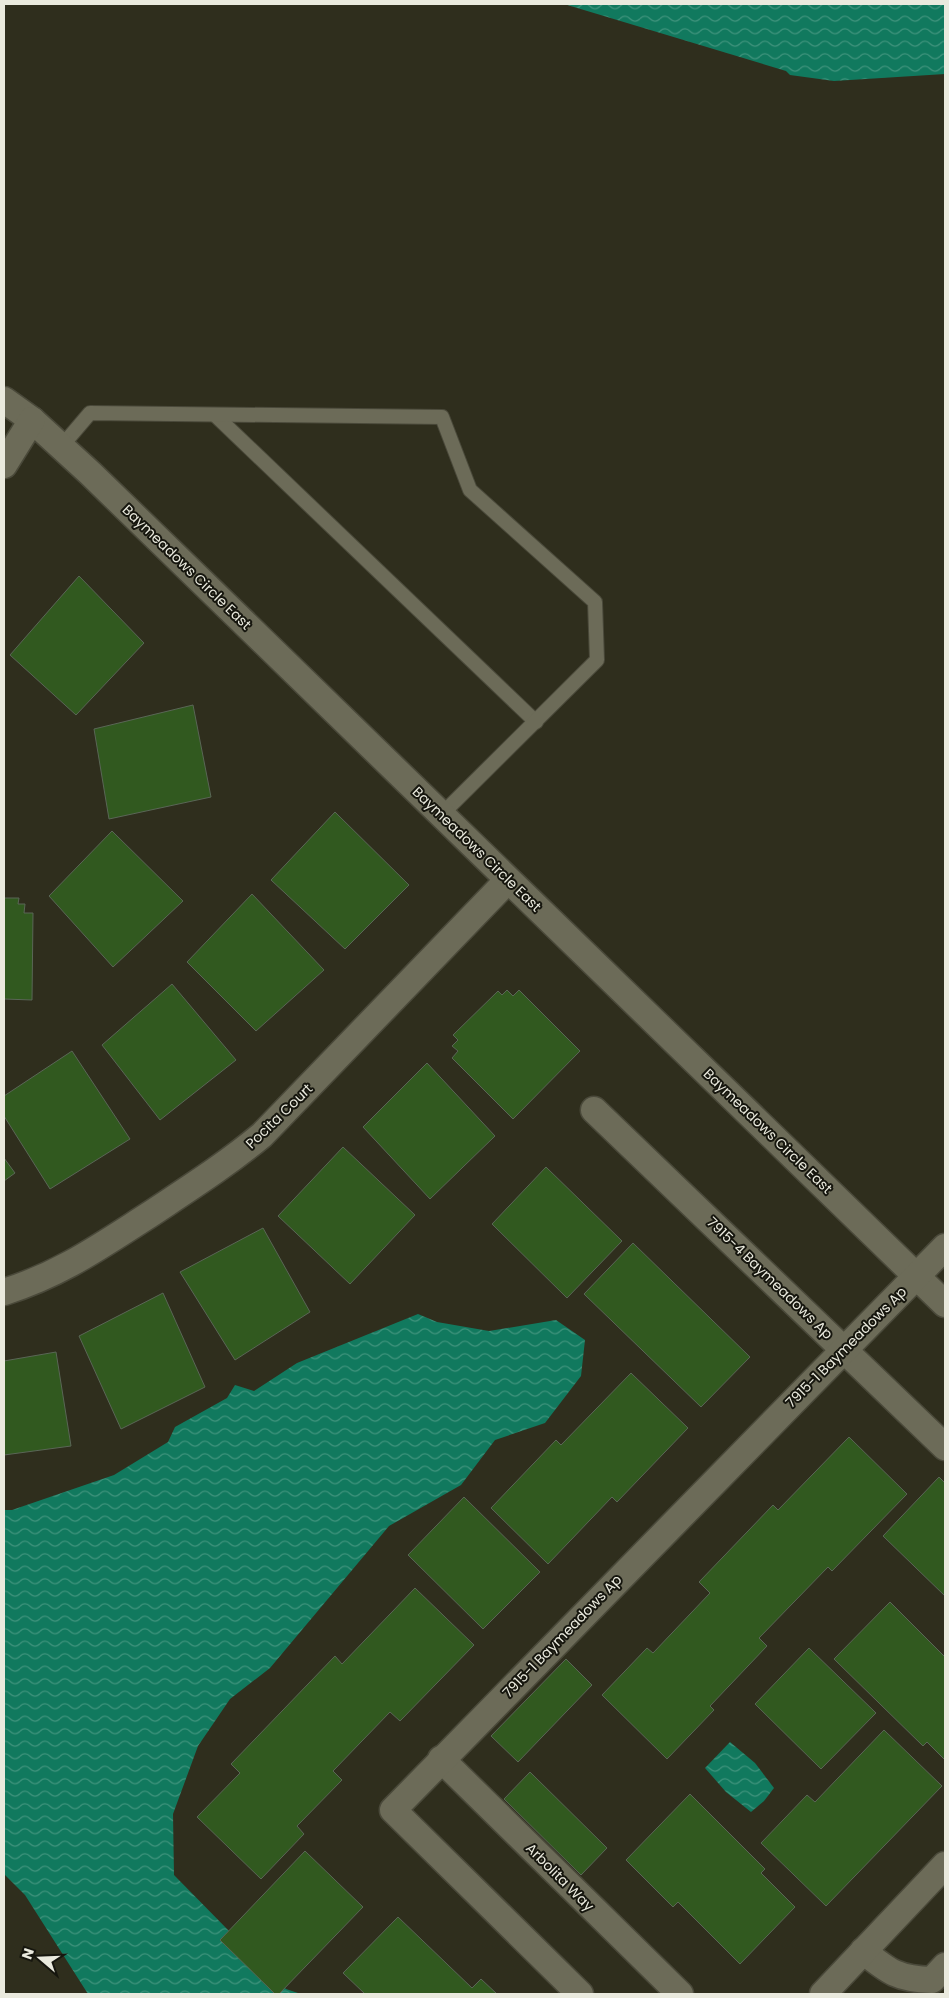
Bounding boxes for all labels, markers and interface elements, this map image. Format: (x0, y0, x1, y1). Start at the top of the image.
street label: Baymeadows Circle East (118, 500, 256, 634)
street label: Baymeadows Circle East (408, 782, 546, 916)
street label: Baymeadows Circle East (699, 1064, 837, 1198)
street label: Pocita Court (241, 1079, 317, 1153)
street label: 7915-4 Baymeadows Ap (703, 1212, 837, 1344)
street label: 7915-1 Baymeadows Ap (781, 1282, 911, 1412)
street label: 7915-1 Baymeadows Ap (498, 1570, 626, 1702)
street label: Arbolita Way (521, 1838, 599, 1916)
north arrow (15, 1933, 65, 1983)
text: N (17, 1946, 39, 1962)

